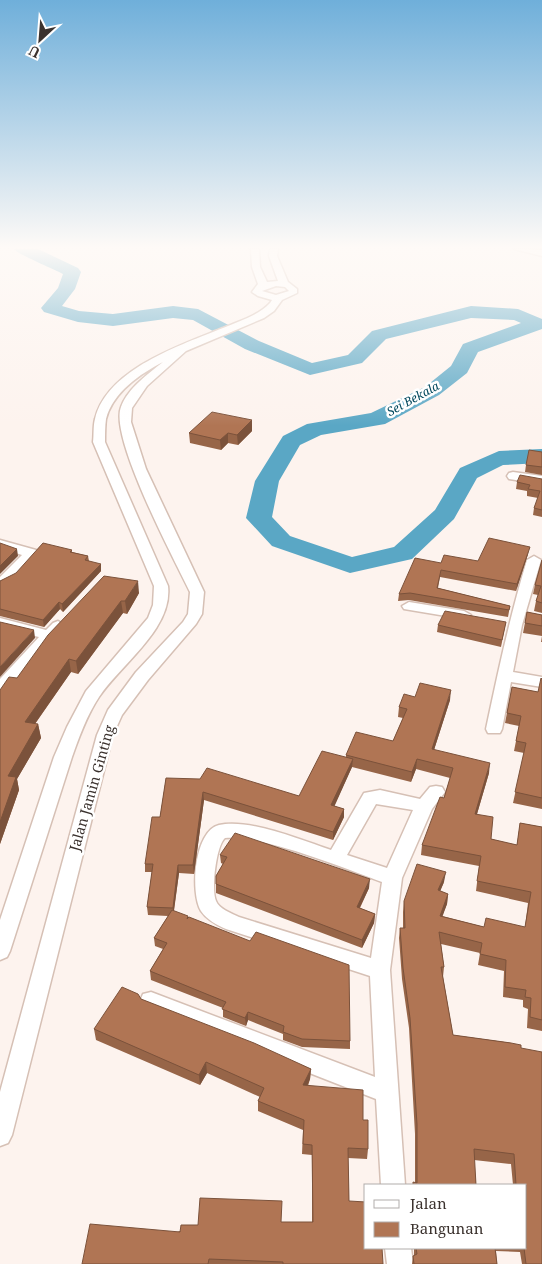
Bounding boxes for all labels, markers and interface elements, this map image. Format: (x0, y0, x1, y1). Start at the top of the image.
north arrow (15, 15, 65, 65)
text: U (25, 41, 43, 63)
water label: Sei Bekala (384, 377, 442, 420)
street label: Jalan Jamin Ginting (64, 722, 119, 854)
legend (364, 1184, 527, 1249)
text: Jalan (409, 1193, 447, 1213)
text: Bangunan (410, 1218, 484, 1238)

